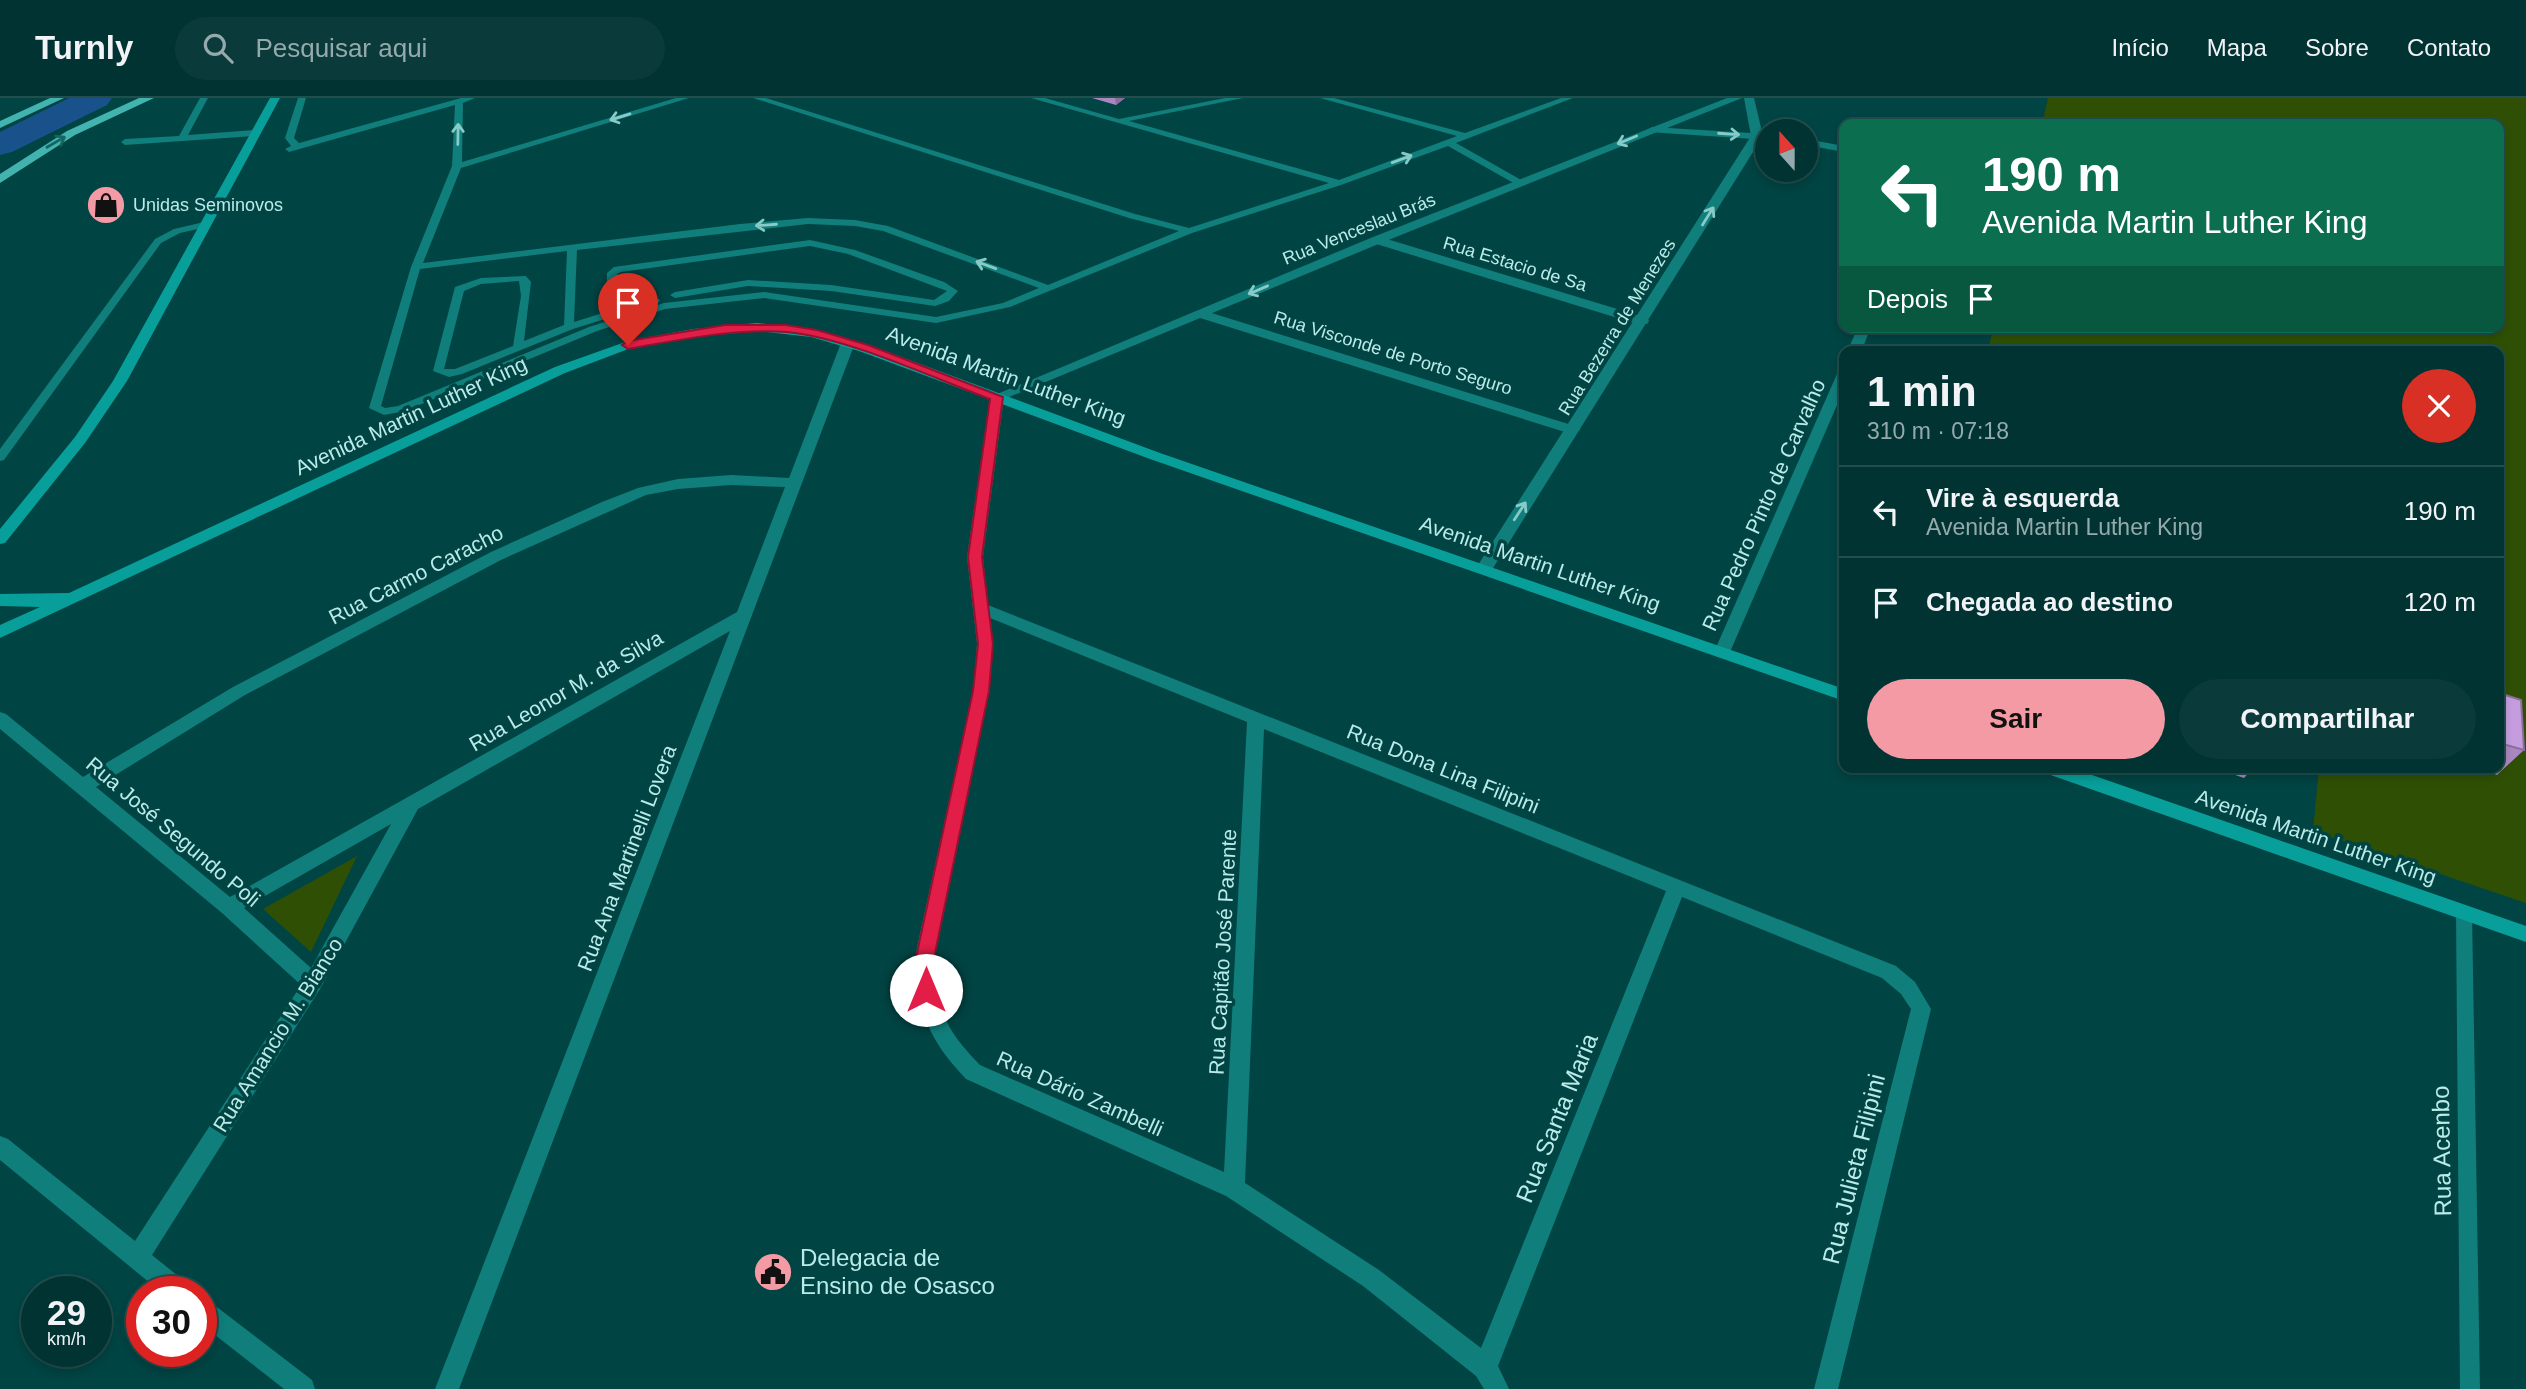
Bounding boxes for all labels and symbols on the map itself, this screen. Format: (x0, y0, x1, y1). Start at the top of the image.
one-way arrow (609, 112, 631, 125)
north arrow (1755, 119, 1818, 182)
one-way arrow (451, 122, 464, 145)
one-way arrow (1717, 128, 1740, 141)
one-way arrow (46, 134, 66, 148)
one-way arrow (1617, 134, 1639, 147)
one-way arrow (1391, 152, 1413, 164)
shop icon: Unidas Seminovos (85, 184, 127, 226)
street label: Rua Venceslau Brás (1280, 189, 1438, 269)
place label: Unidas Seminovos (133, 195, 283, 215)
one-way arrow (1701, 206, 1715, 226)
one-way arrow (755, 219, 778, 232)
street label: Rua Estacio de Sa (1441, 233, 1590, 296)
street label: Rua Bezerra de Menezes (1554, 235, 1680, 419)
one-way arrow (976, 258, 998, 270)
pin (598, 273, 658, 345)
one-way arrow (1248, 285, 1269, 298)
street label: Rua Visconde de Porto Seguro (1272, 307, 1514, 399)
street label: Avenida Martin Luther King (883, 321, 1129, 430)
street label: Avenida Martin Luther King (291, 352, 530, 479)
street label: Rua Pedro Pinto de Carvalho (1697, 375, 1830, 634)
one-way arrow (1514, 502, 1528, 522)
street label: Avenida Martin Luther King (1417, 511, 1663, 616)
street label: Rua Carmo Caracho (325, 521, 507, 629)
street label: Rua Leonor M. da Silva (465, 626, 667, 755)
street label: Rua Dona Lina Filipini (1344, 719, 1543, 818)
street label: Rua Ana Martinelli Lovera (573, 741, 680, 974)
street label: Rua José Segundo Poli (82, 752, 265, 911)
street label: Avenida Martin Luther King (2193, 784, 2439, 889)
street label: Rua Capitão José Parente (1205, 828, 1240, 1076)
street label: Rua Amancio M. Bianco (208, 934, 347, 1136)
position arrow (889, 953, 963, 1027)
street label: Rua Santa Maria (1510, 1029, 1603, 1206)
street label: Rua Dário Zambelli (993, 1046, 1167, 1141)
street label: Rua Julieta Filipini (1817, 1071, 1890, 1267)
street label: Rua Acenbo (2427, 1085, 2456, 1217)
place label: Delegacia de Ensino de Osasco (800, 1244, 995, 1299)
public building icon: Delegacia de Ensino de Osasco (752, 1251, 794, 1293)
speed limit sign: 30 (126, 1276, 217, 1367)

